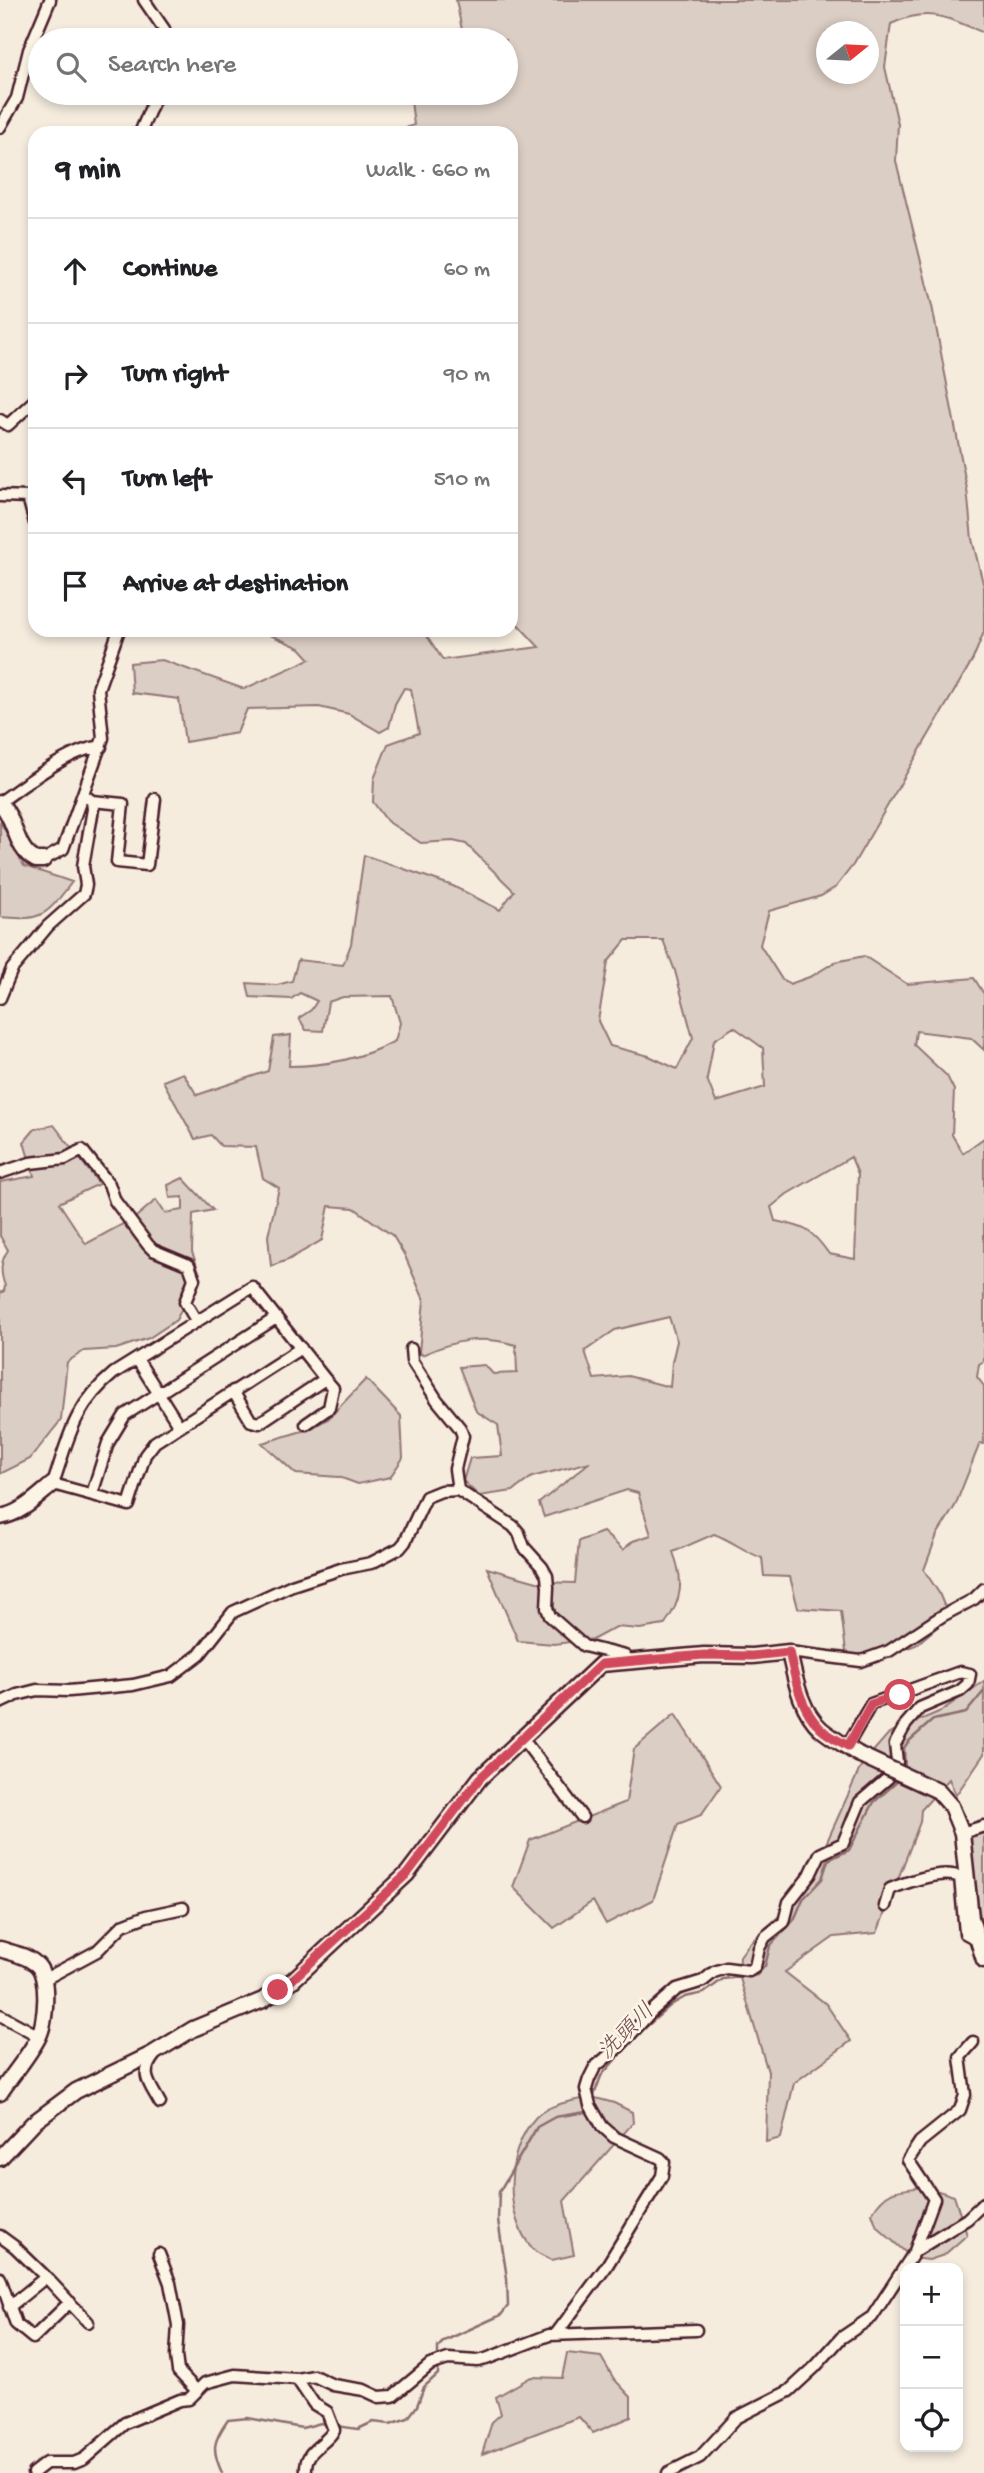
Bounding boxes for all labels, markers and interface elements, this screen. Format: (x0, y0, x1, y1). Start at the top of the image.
north arrow (816, 21, 879, 84)
search box (28, 28, 518, 105)
icon: search (52, 48, 90, 86)
text: Search here (108, 51, 236, 82)
text: 9 min (56, 154, 120, 189)
text: Walk · 660 m (366, 158, 490, 185)
icon: ahead (56, 252, 94, 290)
text: Continue (123, 255, 217, 286)
text: 60 m (444, 257, 490, 284)
icon: right (56, 357, 94, 395)
text: Turn right (123, 360, 227, 391)
text: 90 m (444, 362, 490, 389)
icon: left (56, 462, 94, 500)
text: Turn left (123, 465, 211, 496)
text: 510 m (434, 467, 490, 494)
icon: arrive (56, 567, 94, 605)
text: Arrive at destination (123, 570, 348, 601)
route start (884, 1679, 915, 1710)
route end (262, 1974, 293, 2005)
water label: 洗頭川 (593, 1998, 661, 2066)
map controls (900, 2263, 963, 2452)
button: + (900, 2263, 963, 2326)
button: − (900, 2326, 963, 2389)
button: locate (900, 2389, 963, 2452)

